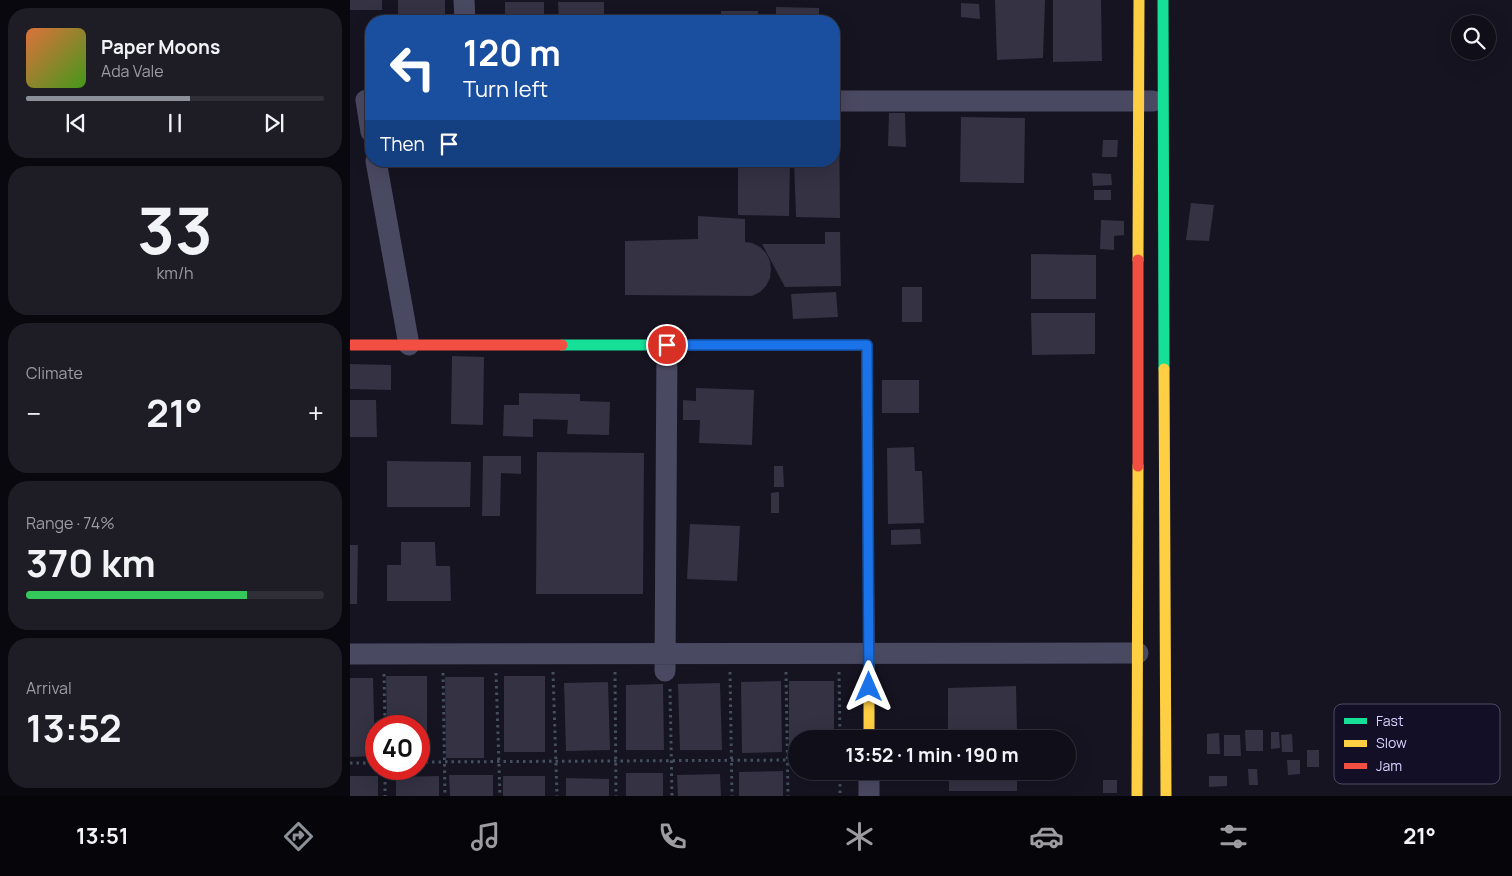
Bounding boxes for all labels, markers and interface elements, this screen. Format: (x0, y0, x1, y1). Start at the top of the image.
map controls (1451, 15, 1496, 60)
button: search (1451, 15, 1496, 60)
text: 120 m (463, 29, 561, 77)
text: Paper Moons (101, 34, 220, 60)
icon: left (380, 35, 445, 100)
text: Ada Vale (101, 60, 164, 82)
text: Turn left (463, 74, 548, 104)
icon: previous (62, 109, 90, 137)
icon: pause (161, 109, 189, 137)
icon: next (260, 109, 288, 137)
icon: arrive (435, 130, 463, 158)
text: Then (380, 131, 425, 157)
text: 33 (137, 185, 213, 274)
text: km/h (156, 262, 194, 284)
pin (646, 324, 688, 366)
icon: arrive (653, 331, 681, 359)
text: Climate (26, 362, 83, 384)
text: 21° (146, 386, 203, 438)
text: − (26, 394, 41, 432)
text: + (308, 394, 324, 432)
text: Range · 74% (26, 512, 115, 534)
text: 370 km (26, 536, 156, 588)
position arrow (842, 660, 894, 712)
text: Arrival (26, 677, 72, 699)
text: 13:52 (26, 701, 122, 753)
legend (1334, 704, 1500, 784)
text: Fast (1376, 711, 1404, 730)
speed limit sign: 40 (365, 715, 430, 780)
text: Slow (1376, 733, 1407, 752)
text: 13:52 · 1 min · 190 m (845, 742, 1019, 768)
text: Jam (1376, 756, 1402, 775)
icon: directions (281, 819, 316, 854)
icon: music (468, 819, 503, 854)
icon: phone (655, 819, 690, 854)
icon: climate (842, 819, 877, 854)
icon: car (1029, 819, 1064, 854)
icon: filters (1216, 819, 1251, 854)
text: 13:51 (76, 821, 129, 851)
text: 21° (1403, 821, 1436, 851)

